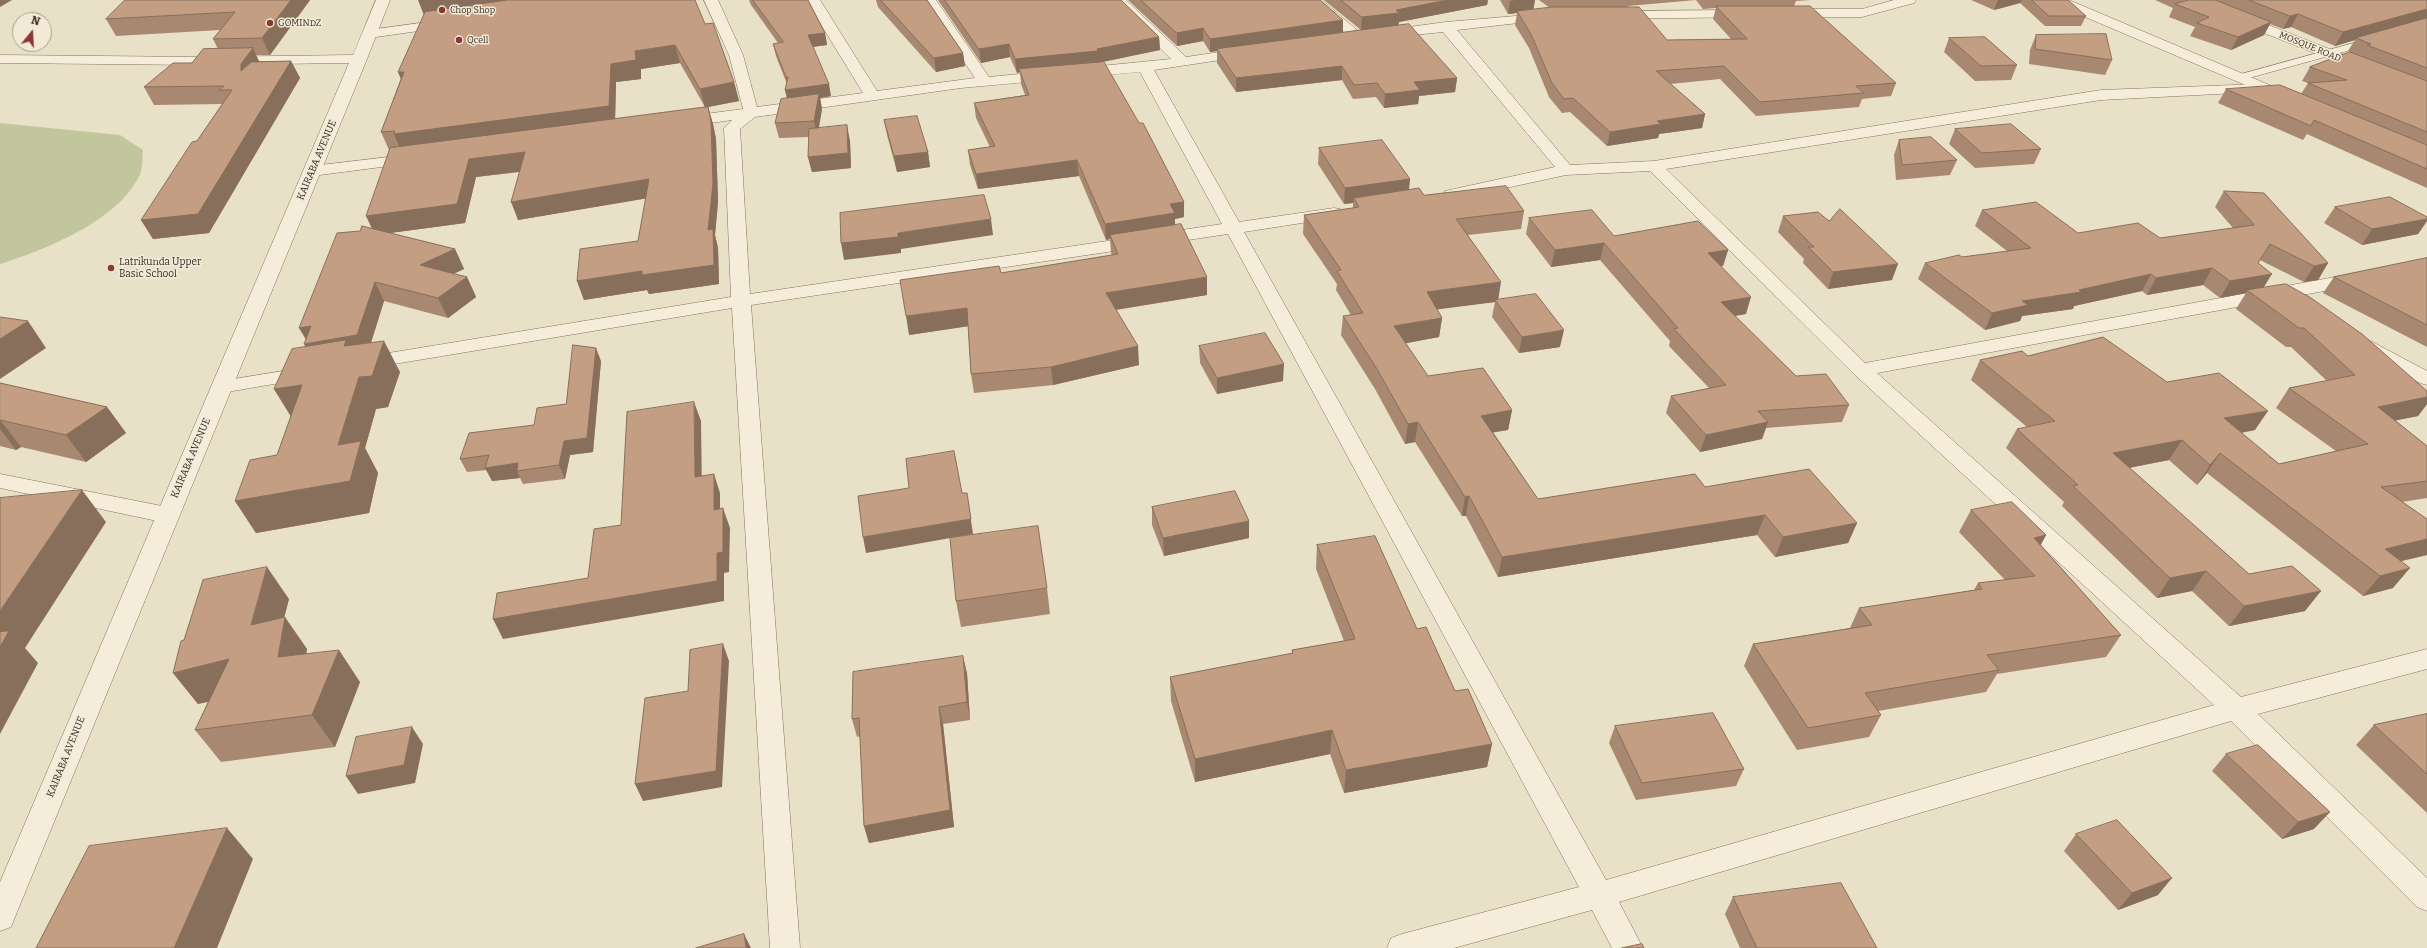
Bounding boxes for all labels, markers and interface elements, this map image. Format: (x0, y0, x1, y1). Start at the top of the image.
marker: Chop Shop (437, 5, 447, 15)
place label: Chop Shop (450, 5, 495, 15)
north arrow (12, 12, 52, 52)
text: N (30, 14, 42, 29)
marker: GOMINDZ (265, 18, 275, 28)
place label: GOMINDZ (278, 18, 321, 28)
street label: MOSQUE ROAD (2278, 30, 2342, 64)
marker: Qcell (454, 35, 464, 45)
place label: Qcell (467, 35, 488, 45)
street label: KAIRABA AVENUE (295, 118, 339, 202)
place label: Latrikunda Upper Basic School (119, 256, 201, 280)
marker: Latrikunda Upper Basic School (106, 263, 116, 273)
street label: KAIRABA AVENUE (169, 416, 213, 500)
street label: KAIRABA AVENUE (44, 715, 88, 799)

